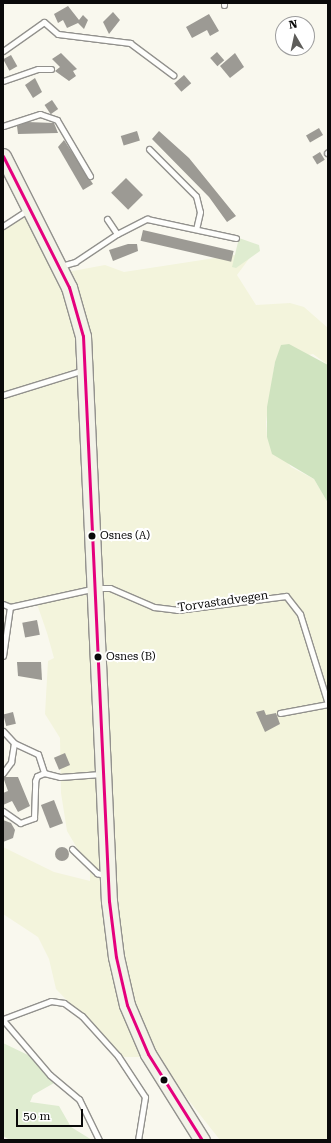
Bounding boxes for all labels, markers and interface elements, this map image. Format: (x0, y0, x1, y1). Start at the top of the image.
north arrow (275, 16, 315, 56)
text: N (288, 18, 298, 32)
place label: Osnes (A) (100, 529, 150, 543)
marker: Osnes (A) (87, 531, 97, 541)
street label: Torvastadvegen (177, 589, 269, 615)
place label: Osnes (B) (106, 650, 156, 664)
marker: Osnes (B) (93, 652, 103, 662)
unlabelled marker (159, 1075, 169, 1085)
scale bar (18, 1101, 85, 1127)
text: 50 m (23, 1109, 50, 1123)

